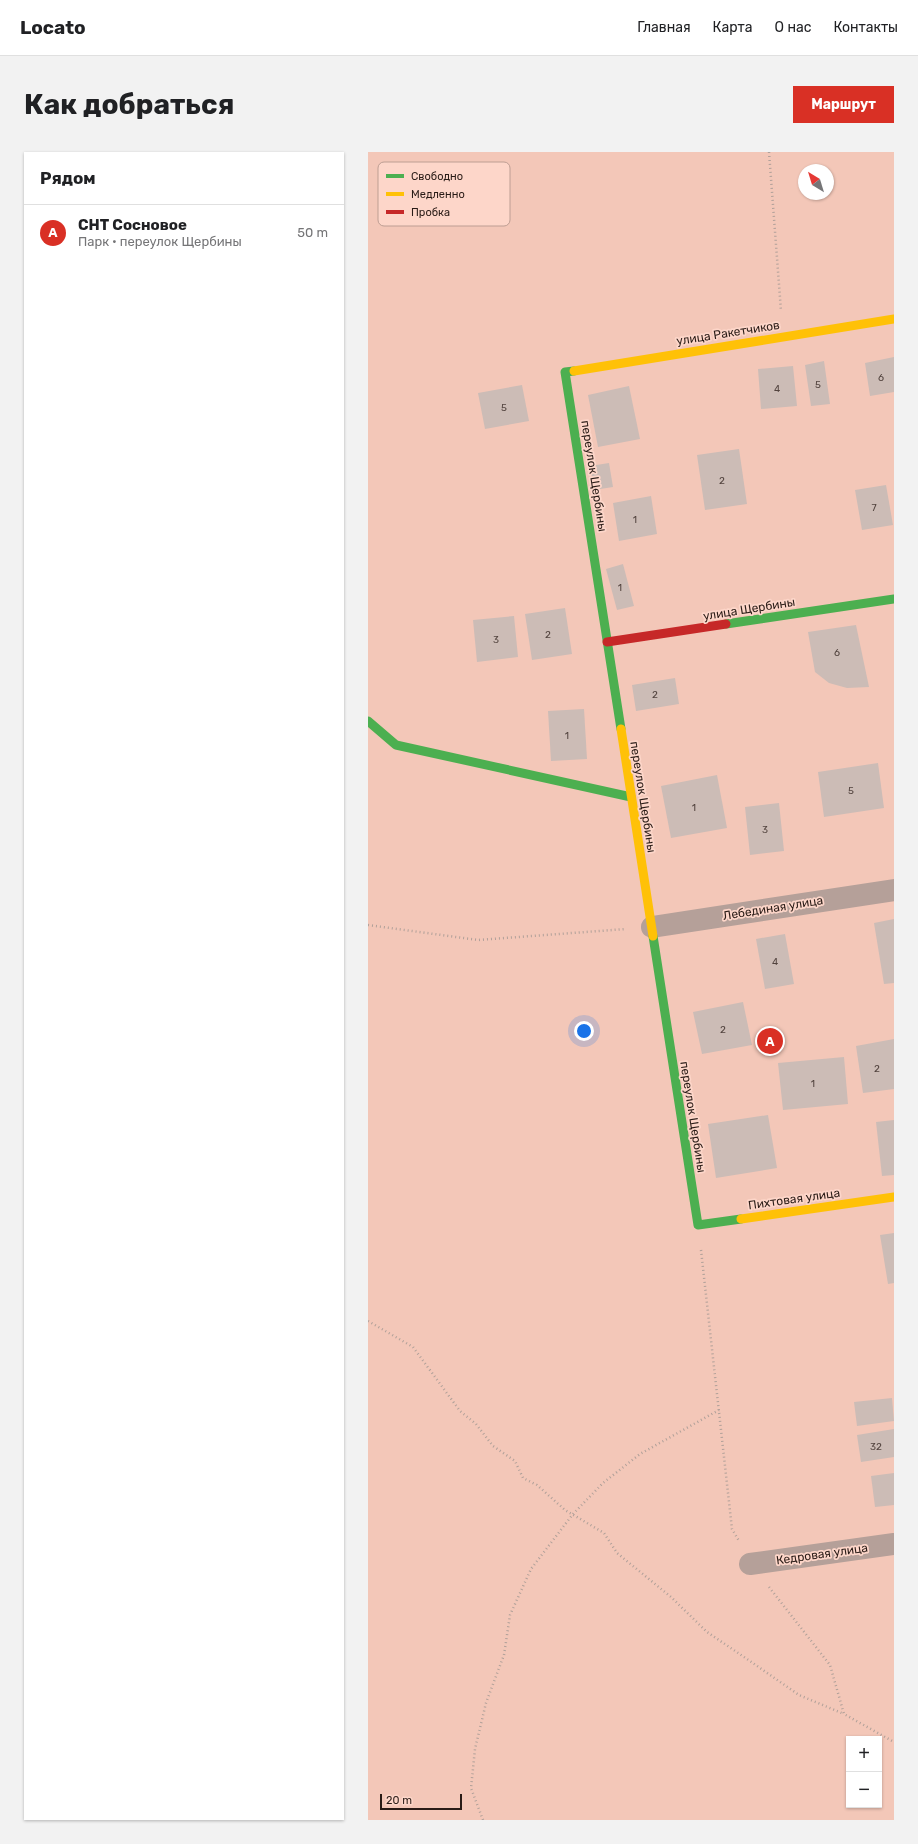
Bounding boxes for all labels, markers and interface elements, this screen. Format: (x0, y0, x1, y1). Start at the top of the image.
text: Locato (20, 16, 86, 39)
text: Главная (637, 19, 691, 36)
text: Карта (713, 19, 753, 36)
text: О нас (775, 19, 811, 36)
text: Контакты (833, 19, 898, 36)
button: Маршрут (793, 86, 894, 123)
text: Как добраться (24, 88, 234, 121)
legend (378, 162, 510, 226)
north arrow (798, 164, 834, 200)
text: Рядом (40, 168, 96, 188)
text: Свободно (411, 170, 463, 183)
text: Медленно (411, 188, 465, 201)
text: Пробка (411, 206, 450, 219)
text: СНТ Сосновое (78, 216, 187, 234)
text: A (48, 225, 58, 240)
text: 50 m (297, 225, 328, 240)
text: Парк · переулок Щербины (78, 234, 242, 249)
street label: улица Ракетчиков (675, 318, 781, 348)
house number: 6 (878, 372, 884, 384)
house number: 5 (815, 379, 821, 391)
house number: 4 (774, 383, 780, 395)
house number: 5 (501, 402, 507, 414)
street label: переулок Щербины (578, 419, 610, 533)
house number: 2 (719, 475, 725, 487)
house number: 7 (871, 502, 877, 514)
house number: 1 (633, 514, 637, 526)
house number: 1 (618, 582, 622, 594)
street label: улица Щербины (702, 595, 796, 623)
house number: 2 (545, 629, 551, 641)
house number: 3 (493, 634, 499, 646)
house number: 6 (834, 647, 840, 659)
house number: 2 (652, 689, 658, 701)
house number: 1 (565, 730, 569, 742)
street label: переулок Щербины (627, 740, 659, 854)
house number: 5 (848, 785, 854, 797)
house number: 1 (692, 802, 696, 814)
house number: 3 (762, 824, 768, 836)
street label: Лебединая улица (722, 893, 824, 923)
house number: 4 (772, 956, 778, 968)
your location (574, 1021, 594, 1041)
house number: 2 (720, 1024, 726, 1036)
pin: A (757, 1026, 783, 1056)
street label: переулок Щербины (677, 1060, 709, 1174)
house number: 2 (874, 1063, 880, 1075)
house number: 1 (811, 1078, 815, 1090)
street label: Пихтовая улица (747, 1186, 841, 1212)
house number: 32 (870, 1441, 882, 1453)
street label: Кедровая улица (775, 1541, 869, 1567)
map controls (846, 1736, 882, 1808)
button: + (846, 1736, 882, 1772)
button: − (846, 1772, 882, 1808)
scale bar (380, 1792, 462, 1811)
text: 20 m (386, 1794, 412, 1807)

